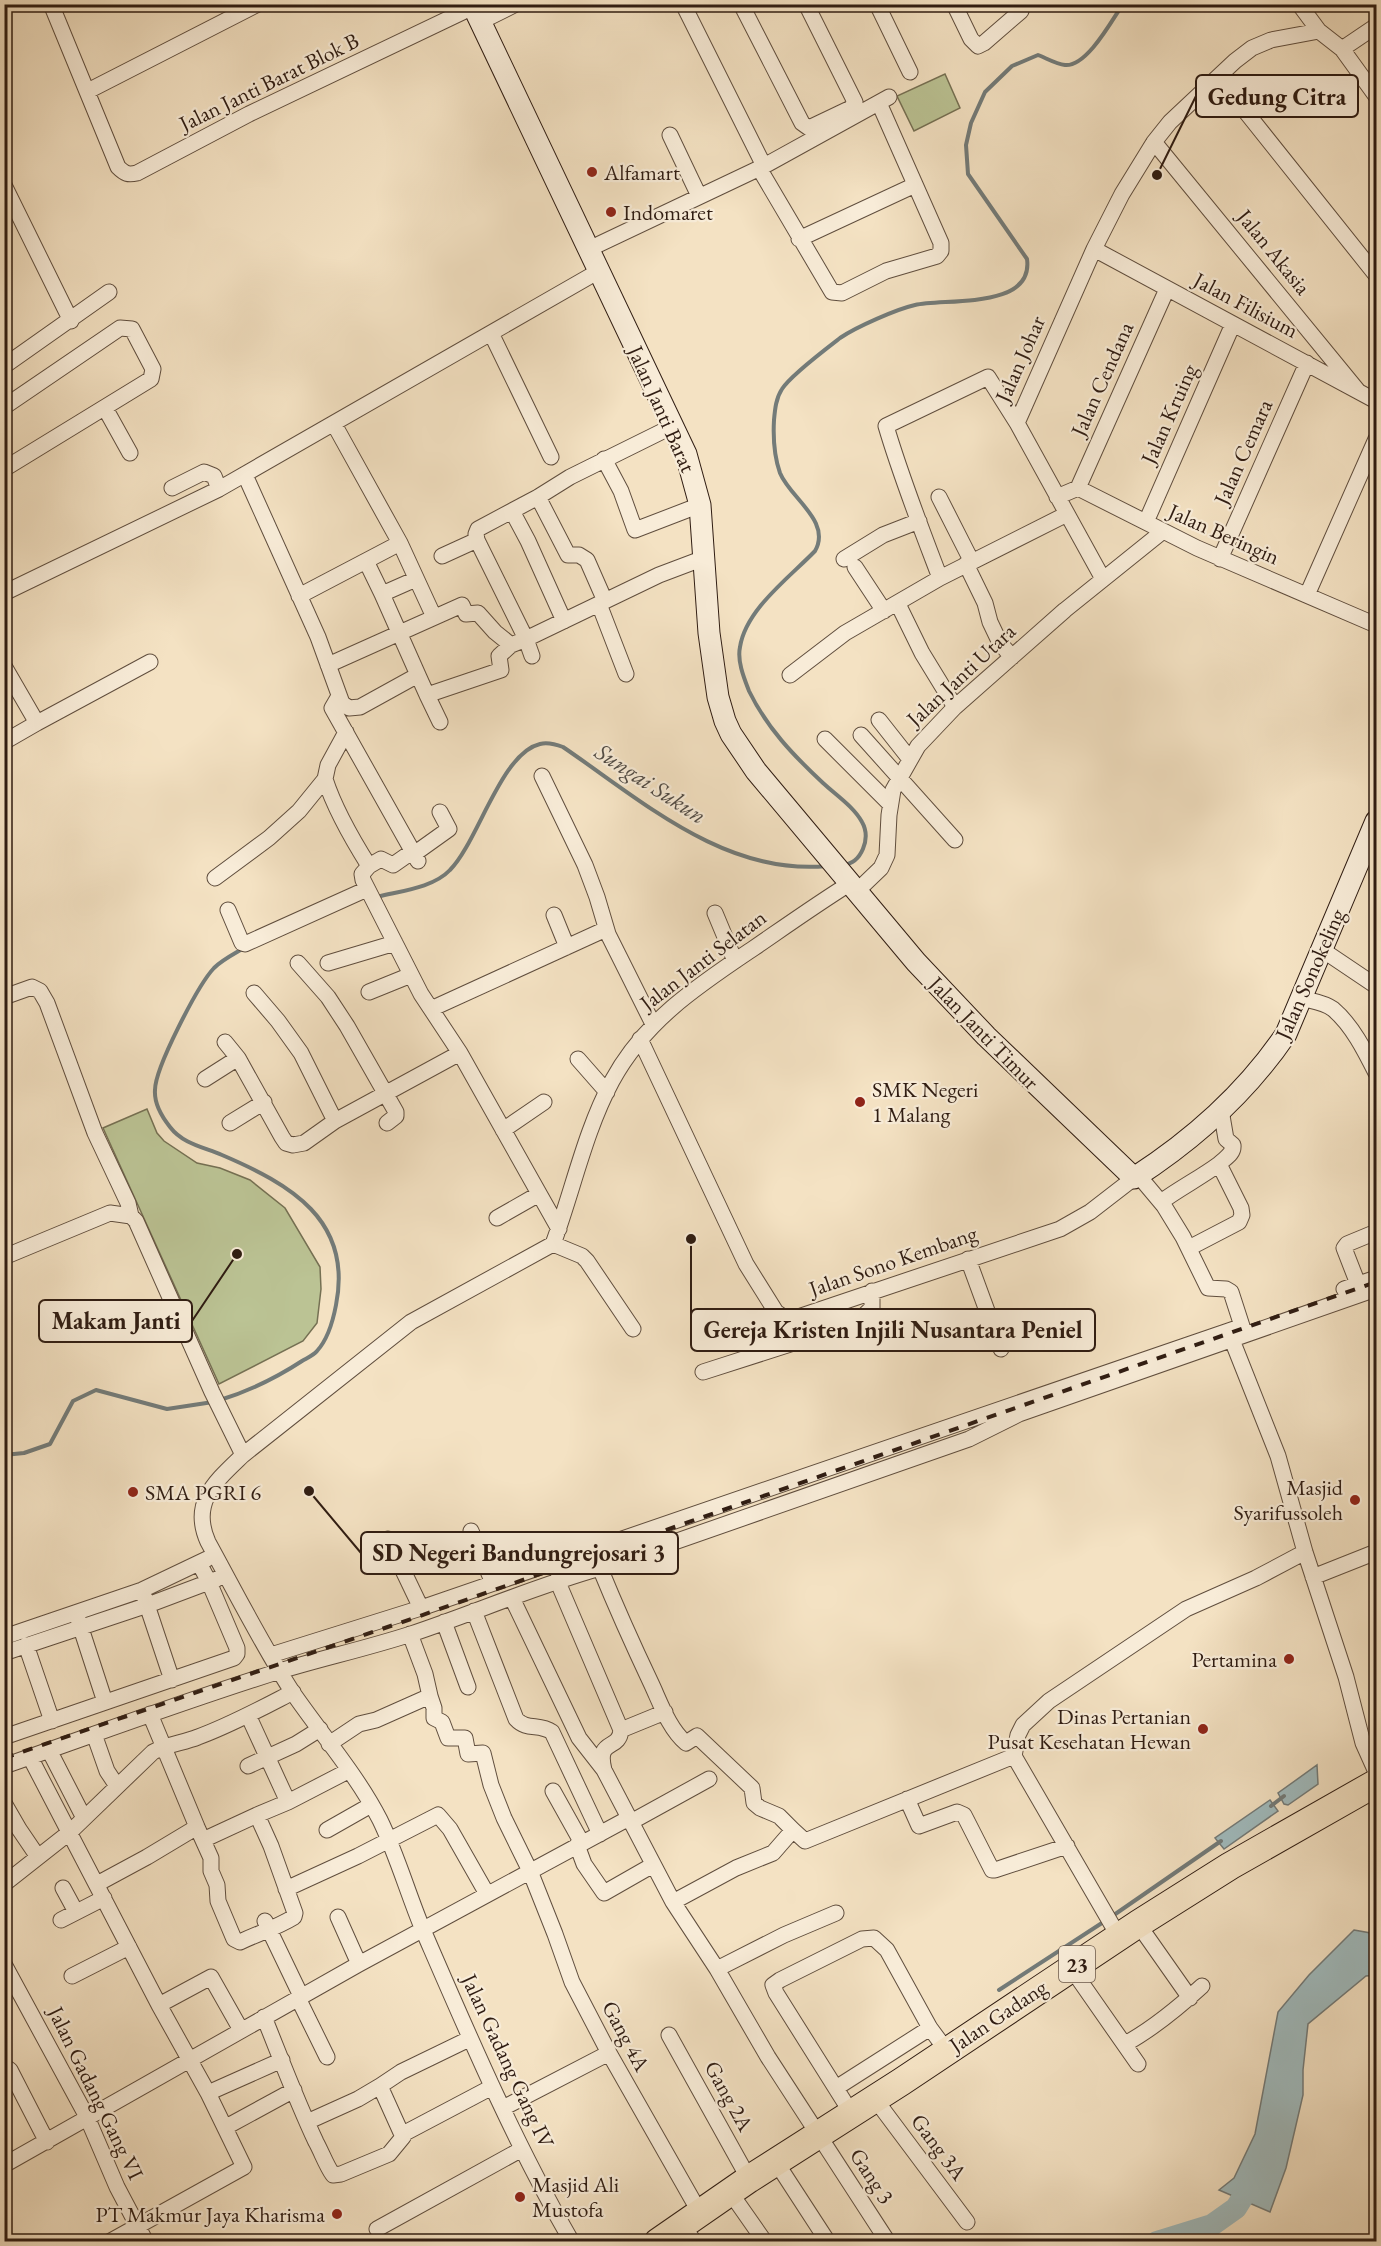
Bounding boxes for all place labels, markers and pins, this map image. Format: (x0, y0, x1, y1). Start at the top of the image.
callout: Gedung Citra (1196, 75, 1358, 117)
place label: Alfamart (603, 158, 680, 187)
marker: Alfamart (585, 165, 599, 179)
place label: Indomaret (623, 198, 713, 227)
marker: Indomaret (604, 205, 618, 219)
place label: SMK Negeri 1 Malang (872, 1075, 978, 1129)
marker: SMK Negeri 1 Malang (853, 1095, 867, 1109)
callout: Makam Janti (39, 1300, 192, 1342)
callout: Gereja Kristen Injili Nusantara Peniel (691, 1309, 1095, 1351)
place label: Masjid Syarifussoleh (1233, 1473, 1344, 1527)
place label: SMA PGRI 6 (145, 1478, 261, 1507)
marker: SMA PGRI 6 (126, 1485, 140, 1499)
marker: Masjid Syarifussoleh (1348, 1493, 1362, 1507)
callout: SD Negeri Bandungrejosari 3 (361, 1532, 678, 1574)
place label: Pertamina (1191, 1645, 1277, 1674)
marker: Pertamina (1282, 1652, 1296, 1666)
place label: Dinas Pertanian Pusat Kesehatan Hewan (987, 1702, 1191, 1756)
marker: Dinas Pertanian Pusat Kesehatan Hewan (1196, 1722, 1210, 1736)
place label: Masjid Ali Mustofa (532, 2170, 619, 2224)
marker: Masjid Ali Mustofa (513, 2190, 527, 2204)
place label: PT Makmur Jaya Kharisma (95, 2200, 325, 2229)
marker: PT Makmur Jaya Kharisma (330, 2207, 344, 2221)

